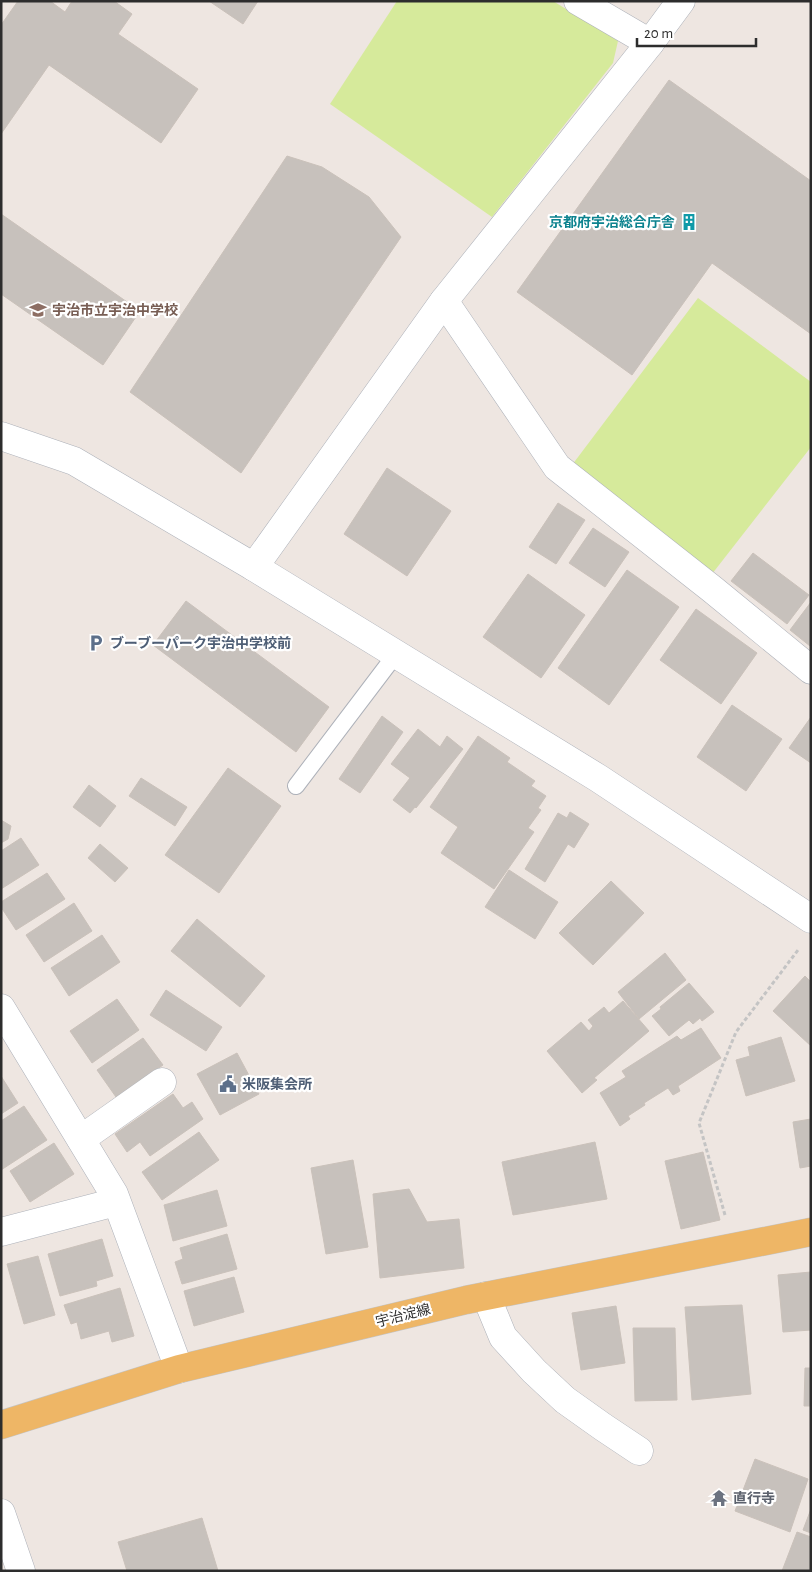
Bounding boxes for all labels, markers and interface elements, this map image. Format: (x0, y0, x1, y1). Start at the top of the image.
scale bar (637, 15, 756, 47)
text: 20 m (644, 26, 673, 41)
building icon: 京都府宇治総合庁舎 (679, 212, 699, 232)
place label: 京都府宇治総合庁舎 (549, 214, 675, 230)
school or university icon: 宇治市立宇治中学校 (28, 300, 48, 320)
place label: 宇治市立宇治中学校 (52, 302, 178, 318)
parking icon: ブーブーパーク宇治中学校前 (86, 633, 106, 653)
place label: ブーブーパーク宇治中学校前 (110, 635, 291, 651)
public building icon: 米阪集会所 (218, 1074, 238, 1094)
place label: 米阪集会所 (242, 1077, 312, 1092)
street label: 宇治淀線 (374, 1301, 432, 1330)
temple icon: 直行寺 (709, 1488, 729, 1508)
place label: 直行寺 (733, 1490, 775, 1506)

